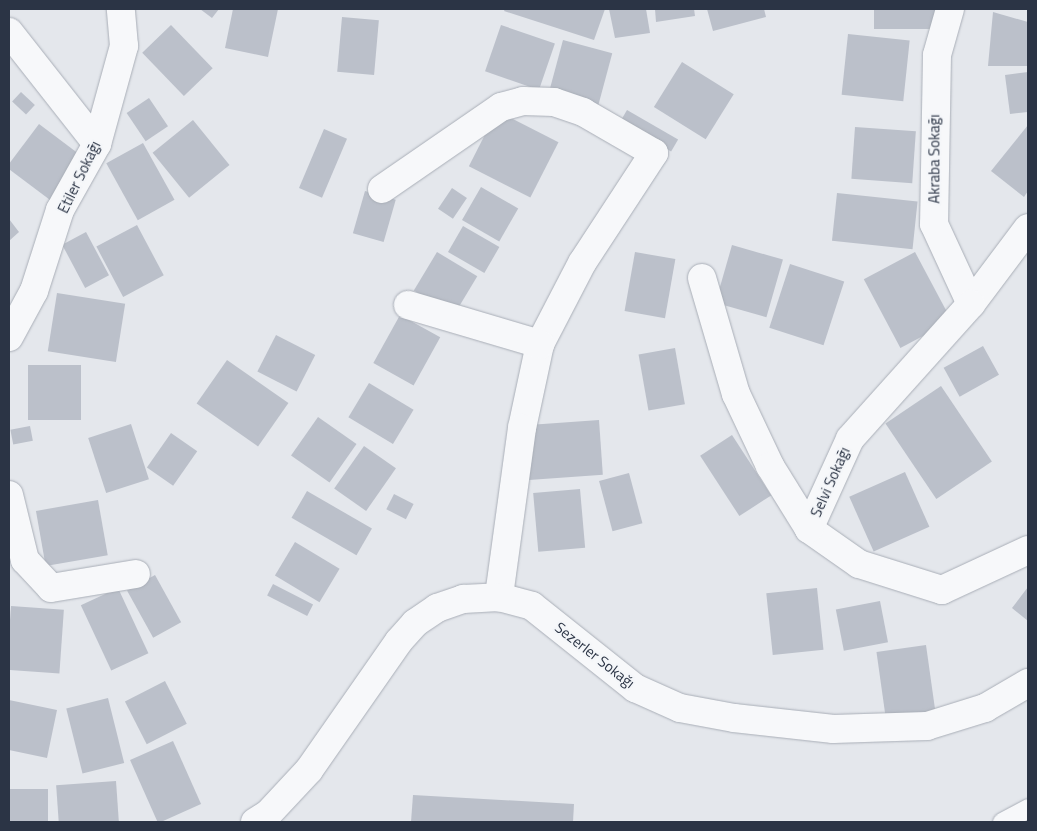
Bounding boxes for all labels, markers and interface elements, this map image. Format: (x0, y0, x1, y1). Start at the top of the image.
street label: Akraba Sokağı (925, 114, 943, 204)
street label: Etiler Sokağı (54, 138, 104, 216)
street label: Selvi Sokağı (807, 444, 853, 520)
street label: Sezerler Sokağı (551, 618, 639, 692)

